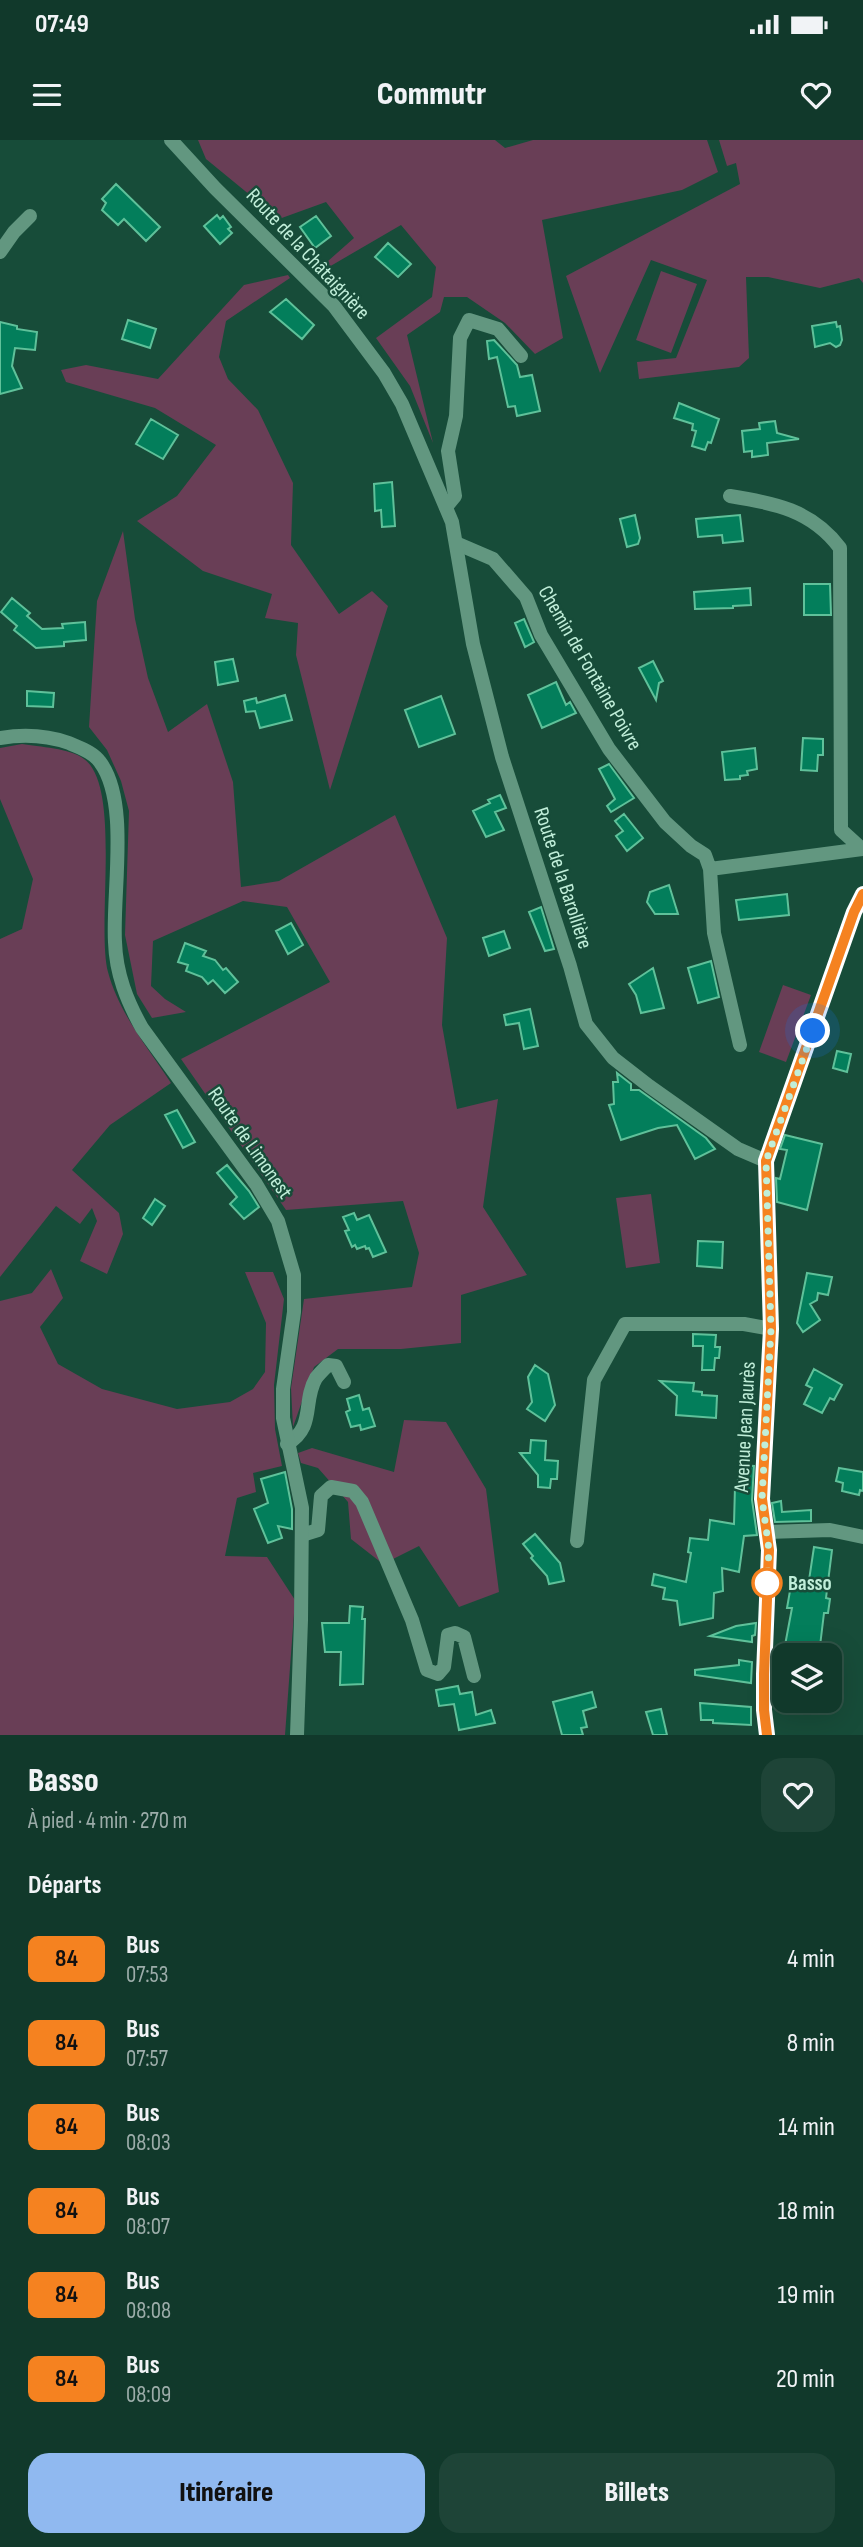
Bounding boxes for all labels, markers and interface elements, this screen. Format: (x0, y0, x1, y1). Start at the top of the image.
text: 07:49 (35, 9, 89, 40)
text: Commutr (377, 75, 486, 114)
icon: menu (28, 76, 66, 114)
icon: heart (797, 76, 835, 114)
street label: Route de la Châtaignière (241, 183, 375, 325)
street label: Chemin de Fontaine Poivre (533, 581, 647, 755)
street label: Route de la Barollière (528, 804, 598, 952)
your location (795, 1013, 830, 1048)
street label: Route de Limonest (202, 1082, 298, 1204)
street label: Avenue Jean Jaurès (729, 1361, 761, 1494)
marker: Basso (752, 1568, 782, 1598)
place label: Basso (788, 1571, 832, 1596)
map controls (772, 1643, 842, 1713)
button: layers (772, 1643, 842, 1713)
button: heart (761, 1758, 835, 1832)
text: Basso (28, 1761, 99, 1801)
text: À pied · 4 min · 270 m (28, 1807, 187, 1835)
text: Départs (28, 1870, 101, 1901)
text: Bus (126, 1930, 160, 1961)
text: 84 (55, 1944, 78, 1973)
text: 4 min (787, 1944, 835, 1975)
text: 07:53 (126, 1961, 168, 1989)
text: Bus (126, 2014, 160, 2045)
text: 84 (55, 2028, 78, 2057)
text: 8 min (787, 2028, 835, 2059)
text: 07:57 (126, 2045, 168, 2073)
text: Bus (126, 2098, 160, 2129)
text: 84 (55, 2112, 78, 2141)
text: 14 min (778, 2112, 835, 2143)
text: 08:03 (126, 2129, 171, 2157)
text: Bus (126, 2182, 160, 2213)
text: 84 (55, 2196, 78, 2225)
text: 18 min (778, 2196, 835, 2227)
text: 08:07 (126, 2213, 170, 2241)
text: Bus (126, 2266, 160, 2297)
text: 84 (55, 2280, 78, 2309)
text: 19 min (778, 2280, 835, 2311)
text: 08:08 (126, 2297, 171, 2325)
text: Bus (126, 2350, 160, 2381)
text: 84 (55, 2364, 78, 2393)
text: 20 min (776, 2364, 835, 2395)
text: 08:09 (126, 2381, 171, 2409)
button: Itinéraire (28, 2453, 425, 2533)
button: Billets (439, 2453, 835, 2533)

